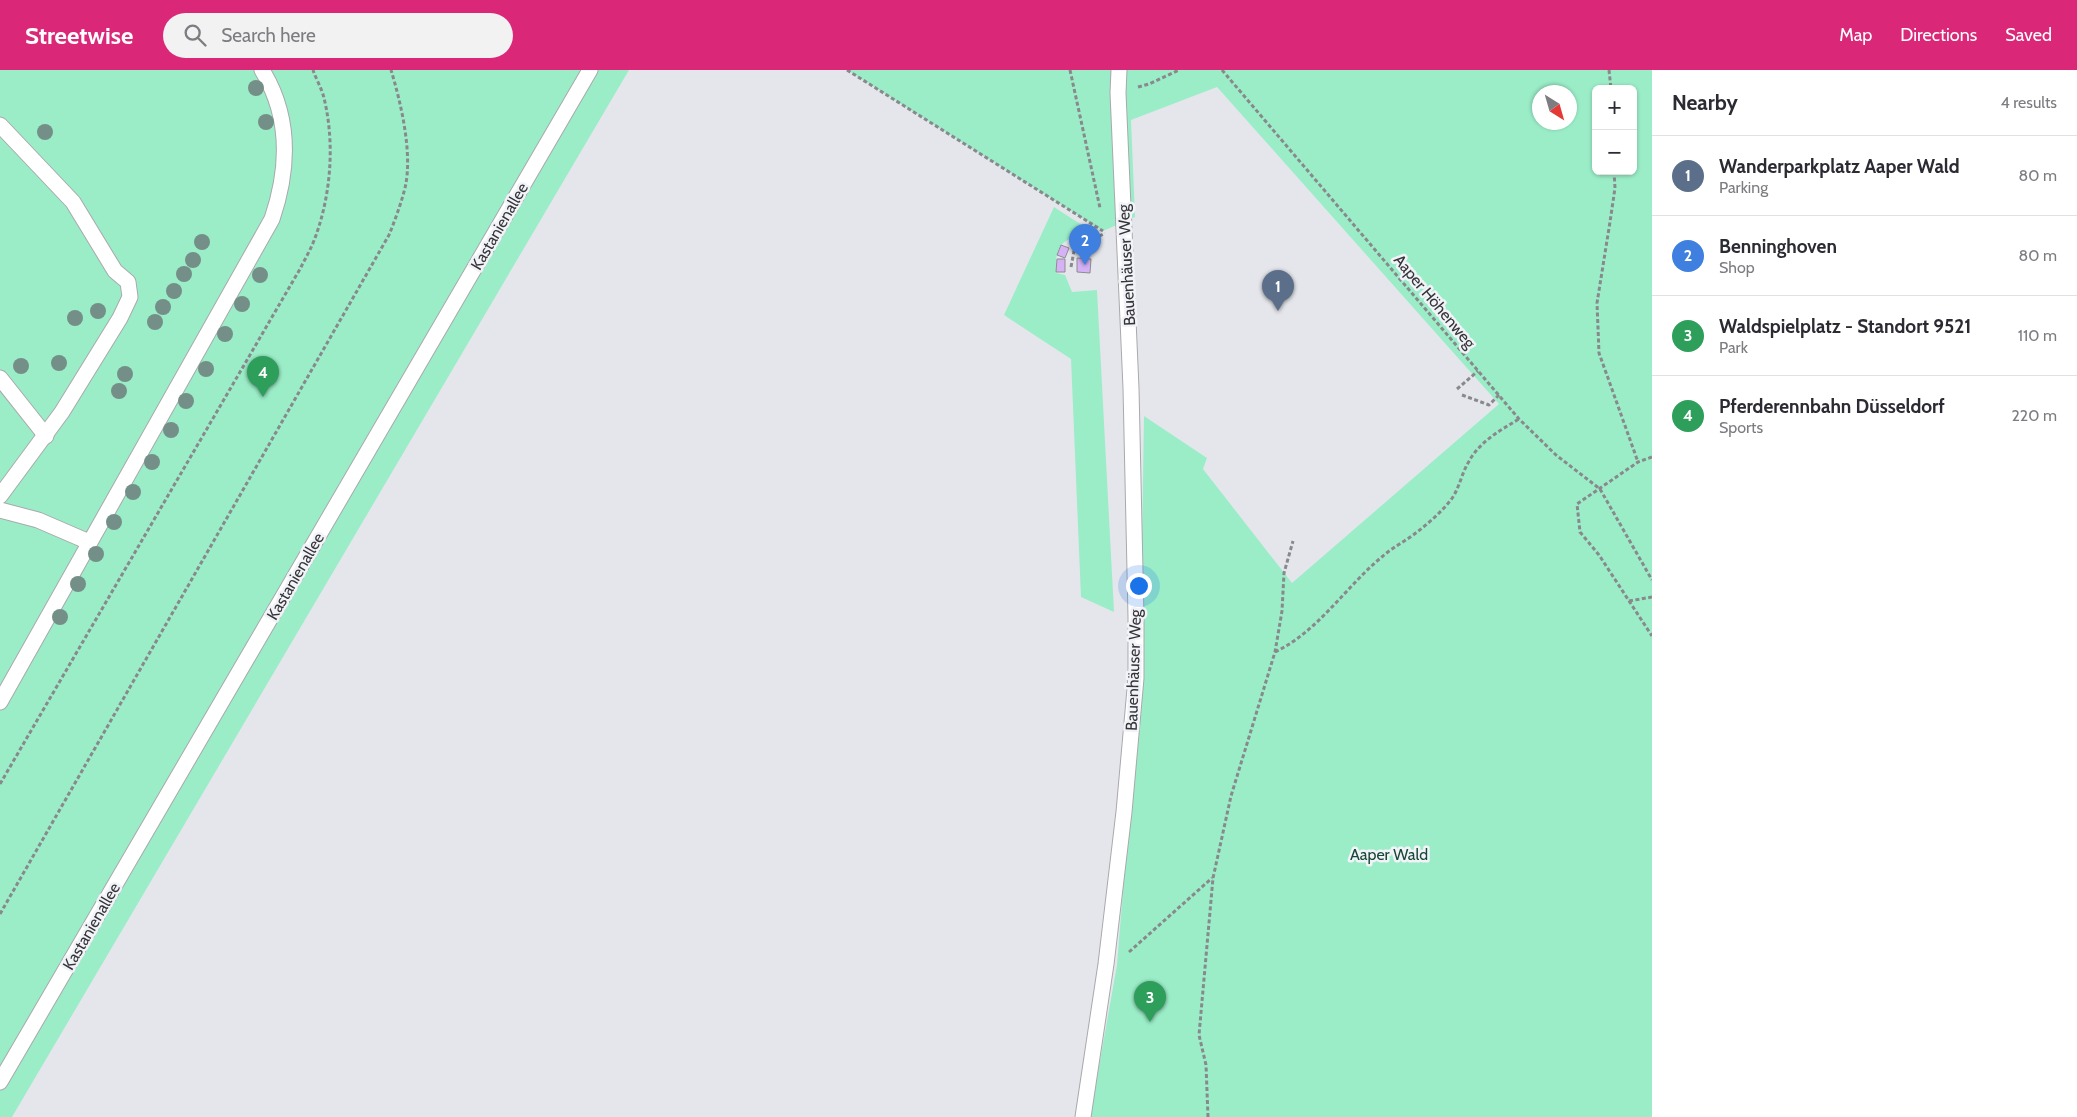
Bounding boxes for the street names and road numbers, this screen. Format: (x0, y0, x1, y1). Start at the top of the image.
street label: Kastanienallee (467, 179, 532, 273)
street label: Bauenhäuser Weg (1114, 203, 1139, 326)
street label: Aaper Höhenweg (1390, 251, 1480, 353)
street label: Kastanienallee (263, 529, 328, 623)
street label: Bauenhäuser Weg (1122, 608, 1145, 731)
street label: Kastanienallee (59, 879, 124, 973)

